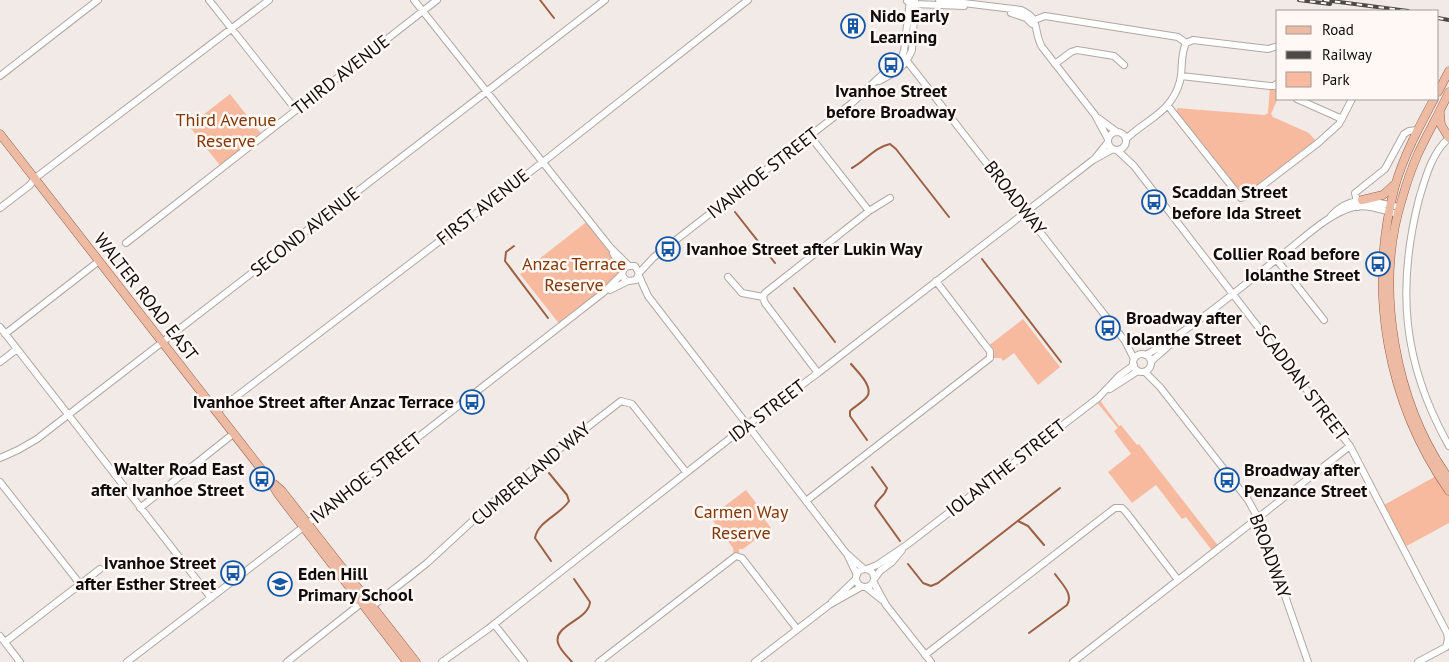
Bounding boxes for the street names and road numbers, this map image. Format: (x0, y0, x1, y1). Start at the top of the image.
street label: THIRD AVENUE (287, 29, 394, 120)
street label: IVANHOE STREET (702, 122, 823, 223)
street label: BROADWAY (979, 156, 1052, 239)
street label: FIRST AVENUE (432, 163, 534, 250)
street label: SECOND AVENUE (245, 182, 364, 281)
street label: WALTER ROAD EAST (89, 228, 203, 365)
street label: SCADDAN STREET (1251, 320, 1354, 446)
street label: IDA STREET (724, 374, 810, 447)
street label: IOLANTHE STREET (941, 414, 1070, 522)
street label: CUMBERLAND WAY (466, 417, 595, 530)
street label: IVANHOE STREET (305, 427, 426, 528)
street label: BROADWAY (1245, 511, 1296, 601)

